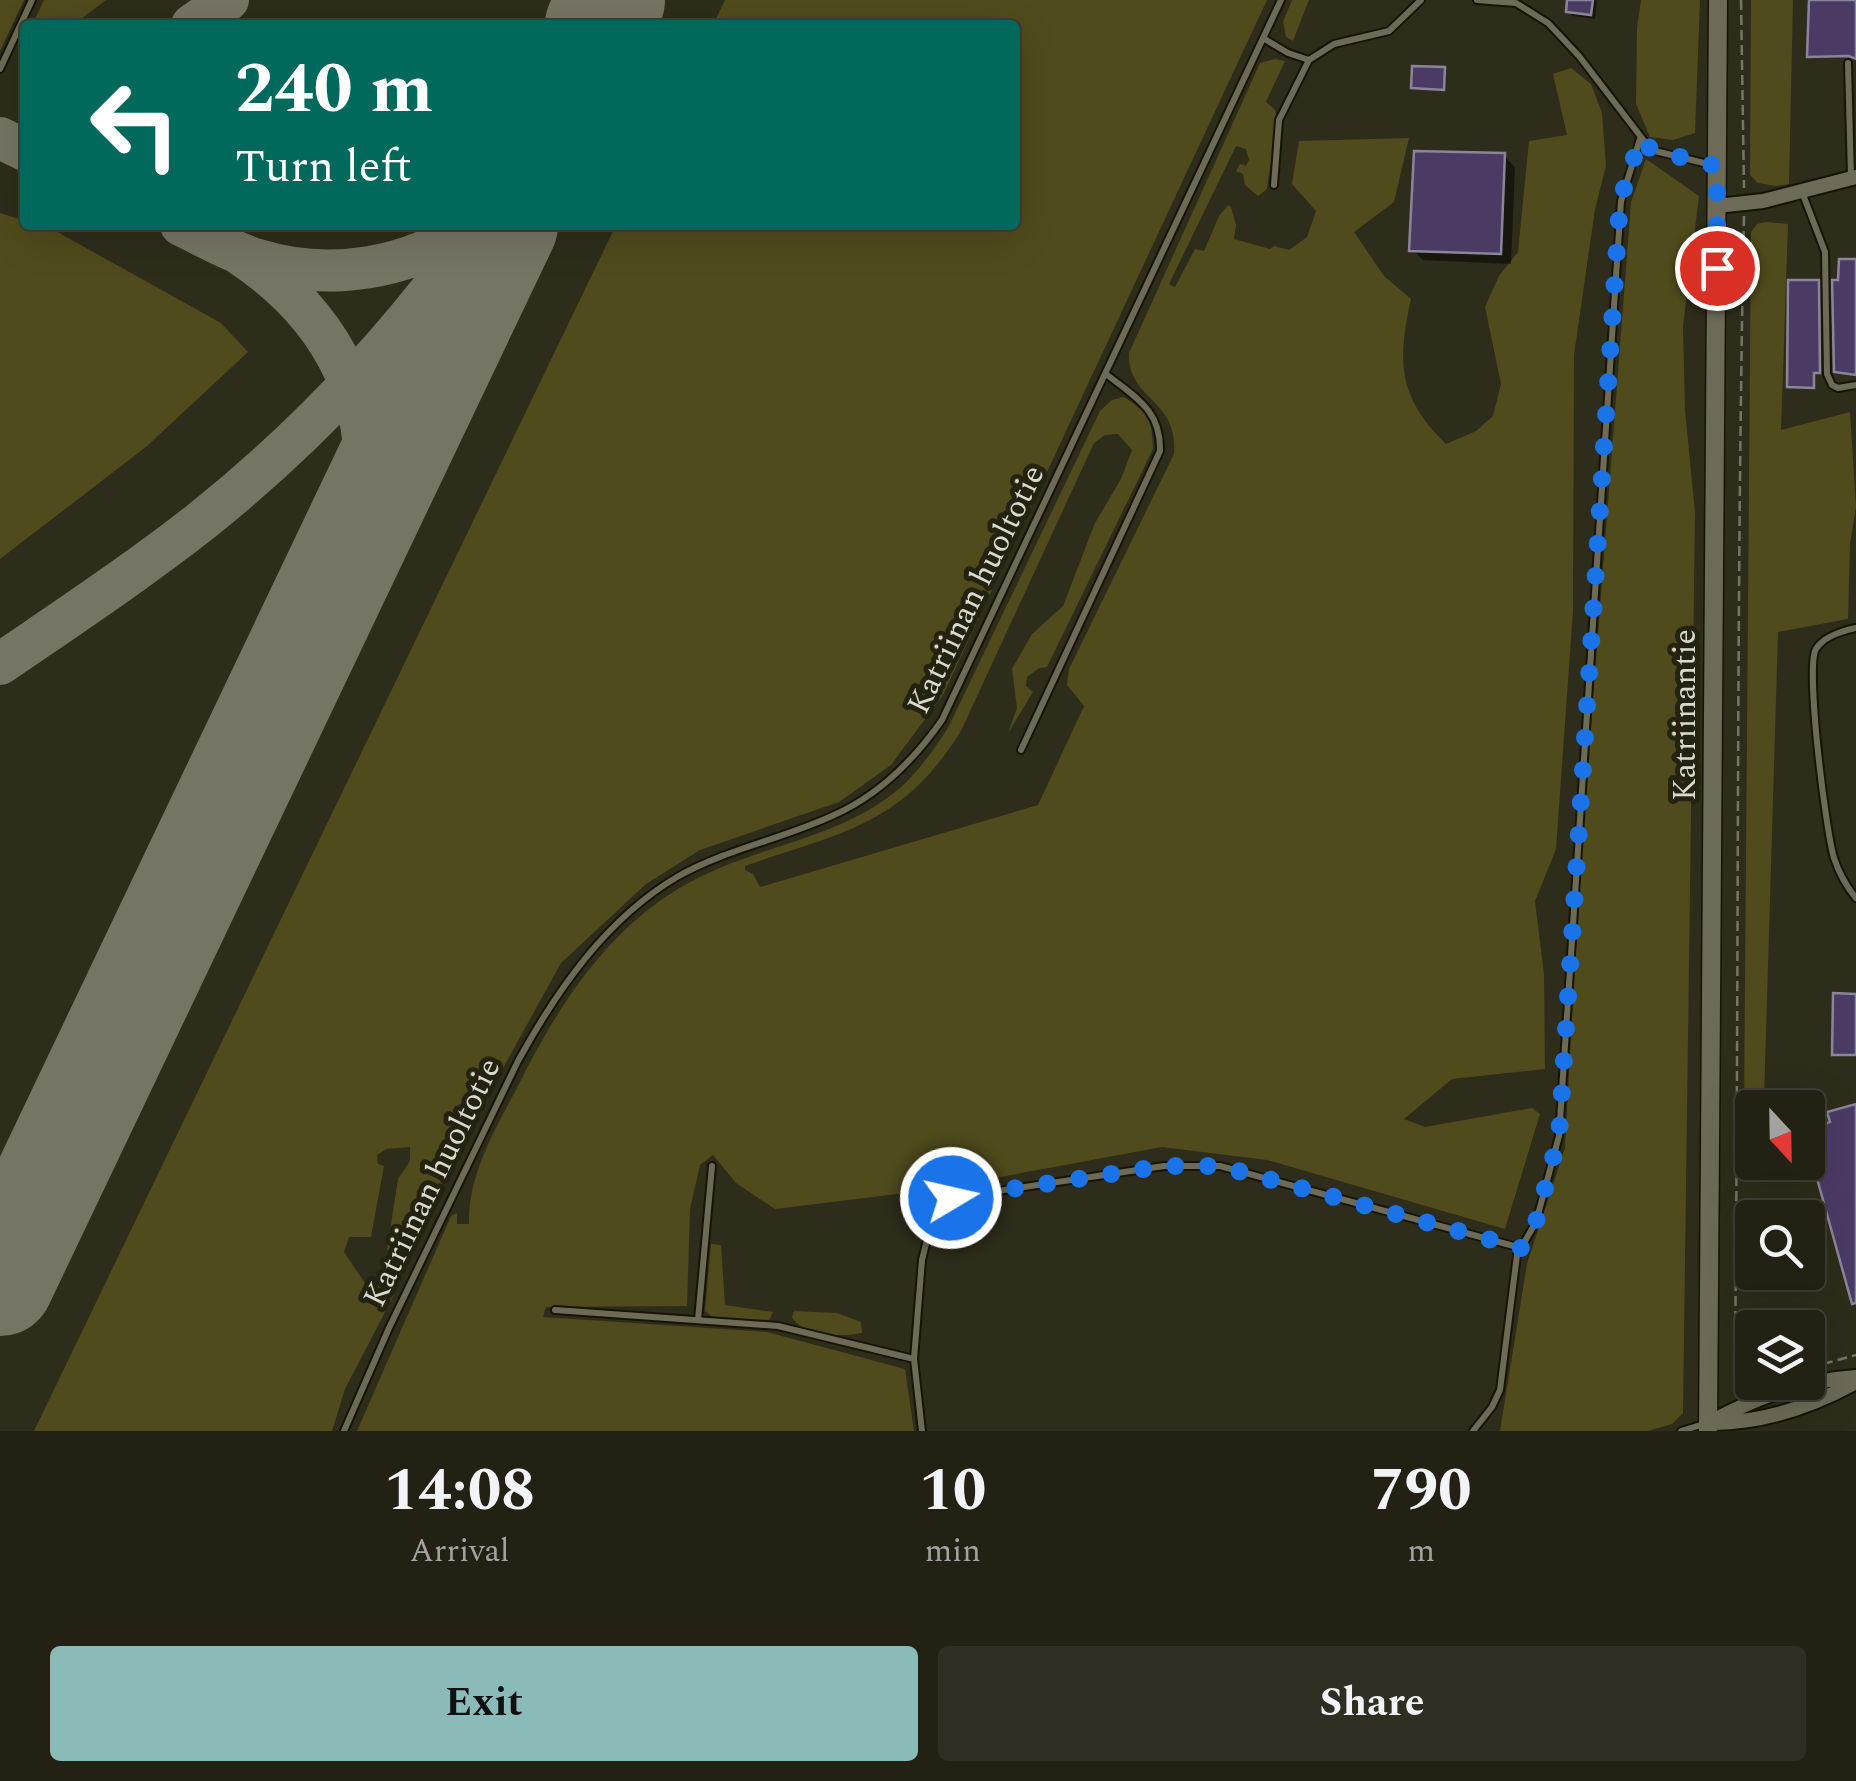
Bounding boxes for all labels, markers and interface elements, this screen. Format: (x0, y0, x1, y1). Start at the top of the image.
text: 240 m (235, 37, 433, 143)
icon: left (70, 60, 200, 190)
text: Turn left (235, 133, 412, 202)
pin (1675, 226, 1760, 311)
icon: arrive (1690, 241, 1745, 296)
street label: Katriinan huoltotie (895, 457, 1058, 723)
street label: Katriinantie (1661, 629, 1710, 801)
street label: Katriinan huoltotie (351, 1050, 514, 1316)
north arrow (1735, 1090, 1825, 1180)
map controls (1735, 1090, 1825, 1400)
position arrow (899, 1146, 1003, 1250)
button: search (1735, 1200, 1825, 1290)
button: layers (1735, 1310, 1825, 1400)
text: 14:08 (384, 1445, 535, 1537)
text: 10 (919, 1445, 987, 1537)
text: 790 (1371, 1445, 1472, 1537)
text: Arrival (410, 1527, 509, 1576)
text: min (925, 1527, 981, 1576)
text: m (1407, 1527, 1435, 1576)
button: Exit (50, 1646, 918, 1761)
button: Share (938, 1646, 1806, 1761)

